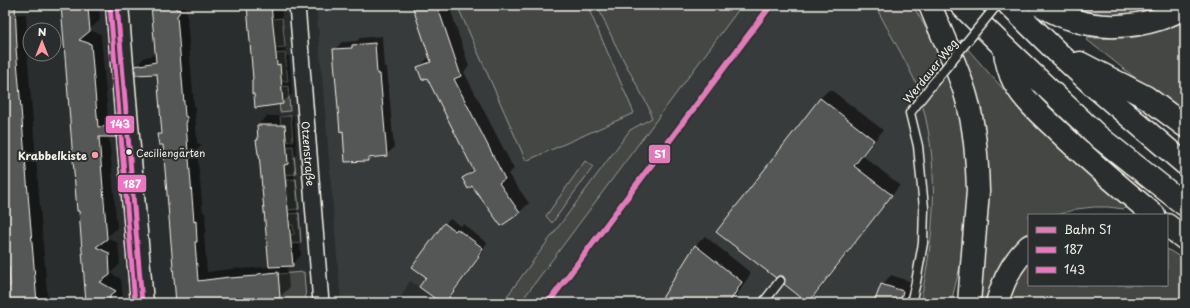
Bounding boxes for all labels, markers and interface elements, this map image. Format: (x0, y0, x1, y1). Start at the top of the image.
north arrow (22, 22, 62, 62)
text: N (38, 23, 47, 40)
street label: Werdauer Weg (899, 35, 961, 107)
line badge: 143 (105, 115, 135, 134)
text: 143 (110, 115, 131, 132)
street label: Otzenstraße (298, 120, 320, 187)
line badge: S1 (648, 144, 671, 164)
place label: Ceciliengärten (136, 145, 205, 160)
text: S1 (654, 145, 666, 162)
place label: Krabbelkiste (18, 147, 87, 164)
marker: Ceciliengärten (124, 147, 134, 157)
marker: Krabbelkiste (90, 150, 100, 160)
line badge: 187 (117, 174, 147, 193)
text: 187 (123, 175, 142, 192)
legend (1028, 214, 1168, 286)
text: Bahn S1 (1064, 220, 1111, 238)
text: 187 (1064, 240, 1083, 258)
text: 143 (1064, 260, 1085, 278)

